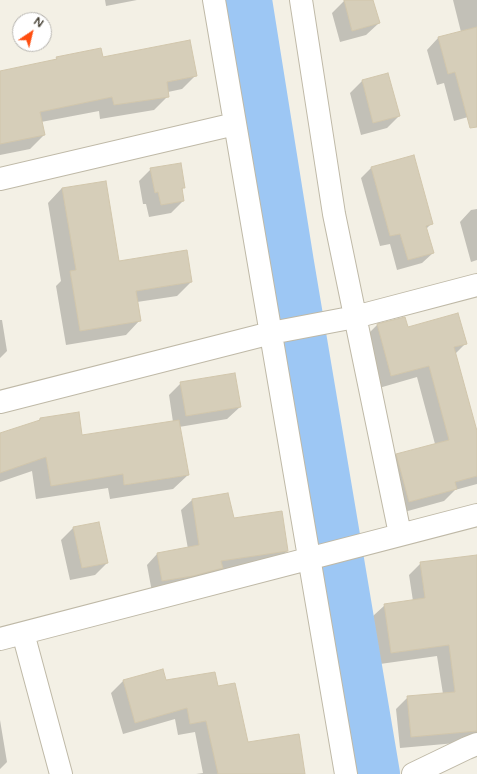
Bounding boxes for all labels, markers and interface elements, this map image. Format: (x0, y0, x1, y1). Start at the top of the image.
north arrow (12, 12, 52, 52)
text: N (31, 15, 46, 30)

